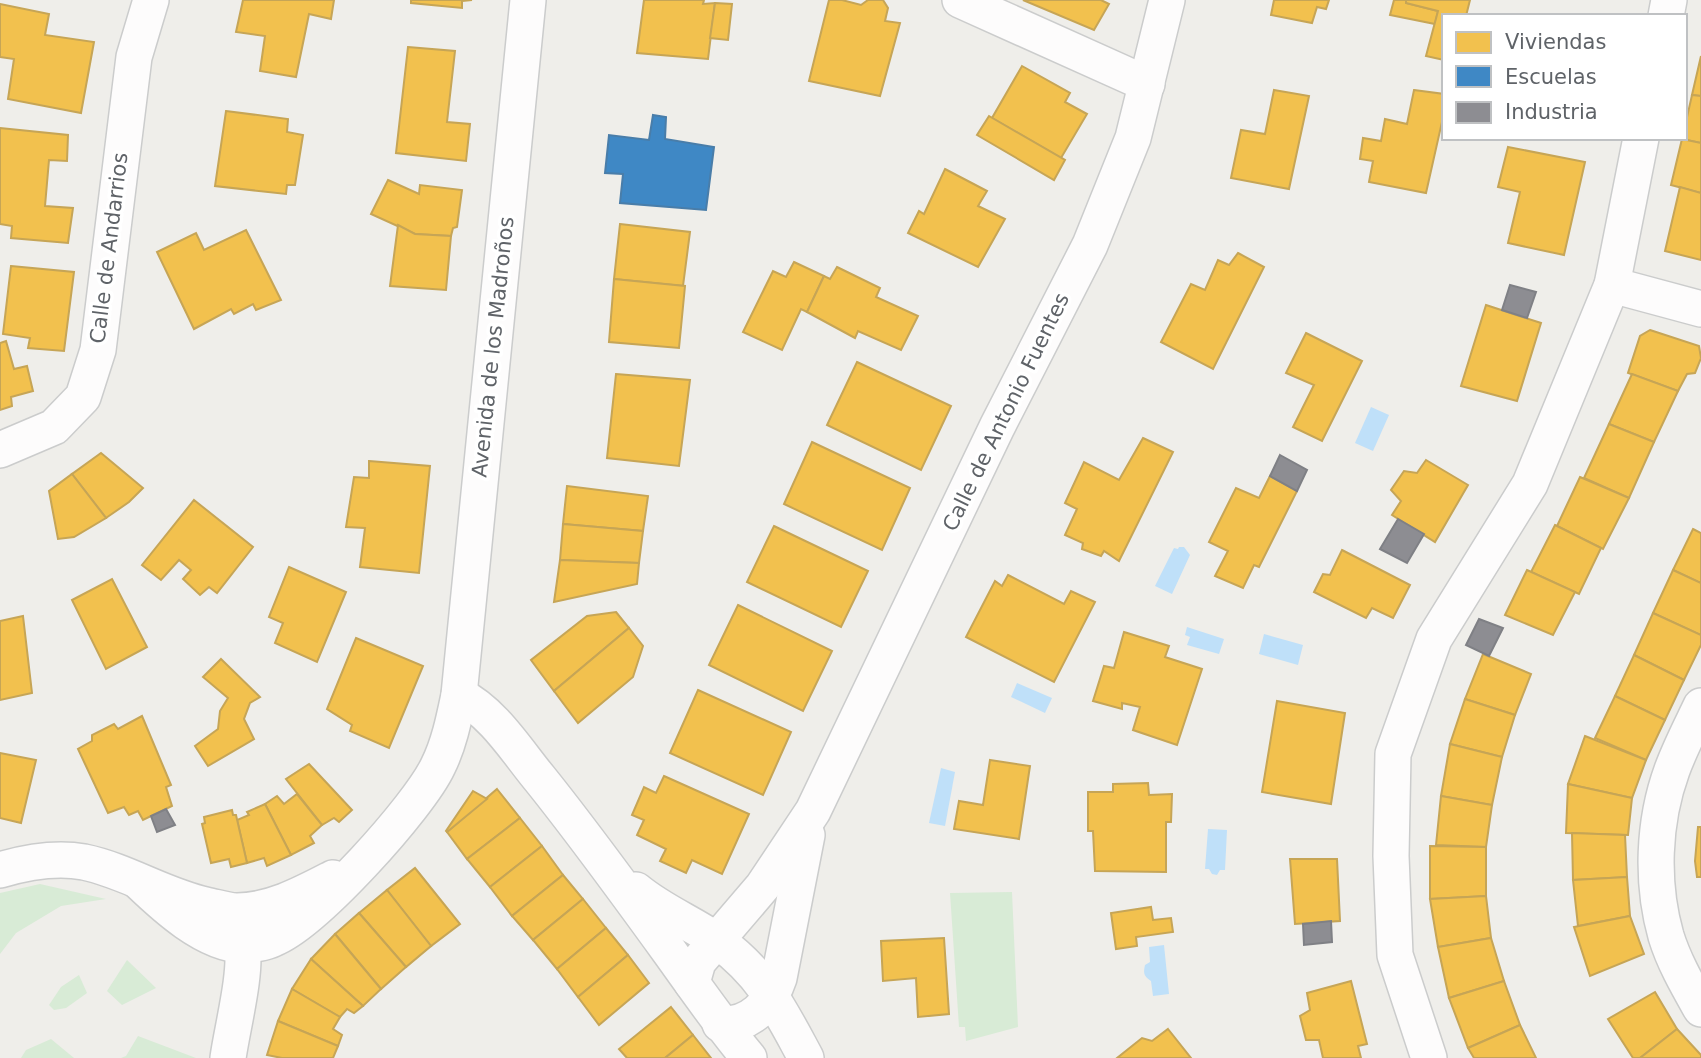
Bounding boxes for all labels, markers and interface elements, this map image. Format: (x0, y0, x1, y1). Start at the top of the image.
legend (1442, 14, 1687, 140)
text: Viviendas (1505, 30, 1606, 54)
text: Escuelas (1505, 65, 1597, 89)
text: Industria (1505, 100, 1598, 124)
street label: Calle de Andarrios (85, 151, 133, 345)
street label: Avenida de los Madroños (467, 215, 519, 479)
street label: Calle de Antonio Fuentes (938, 289, 1074, 535)

